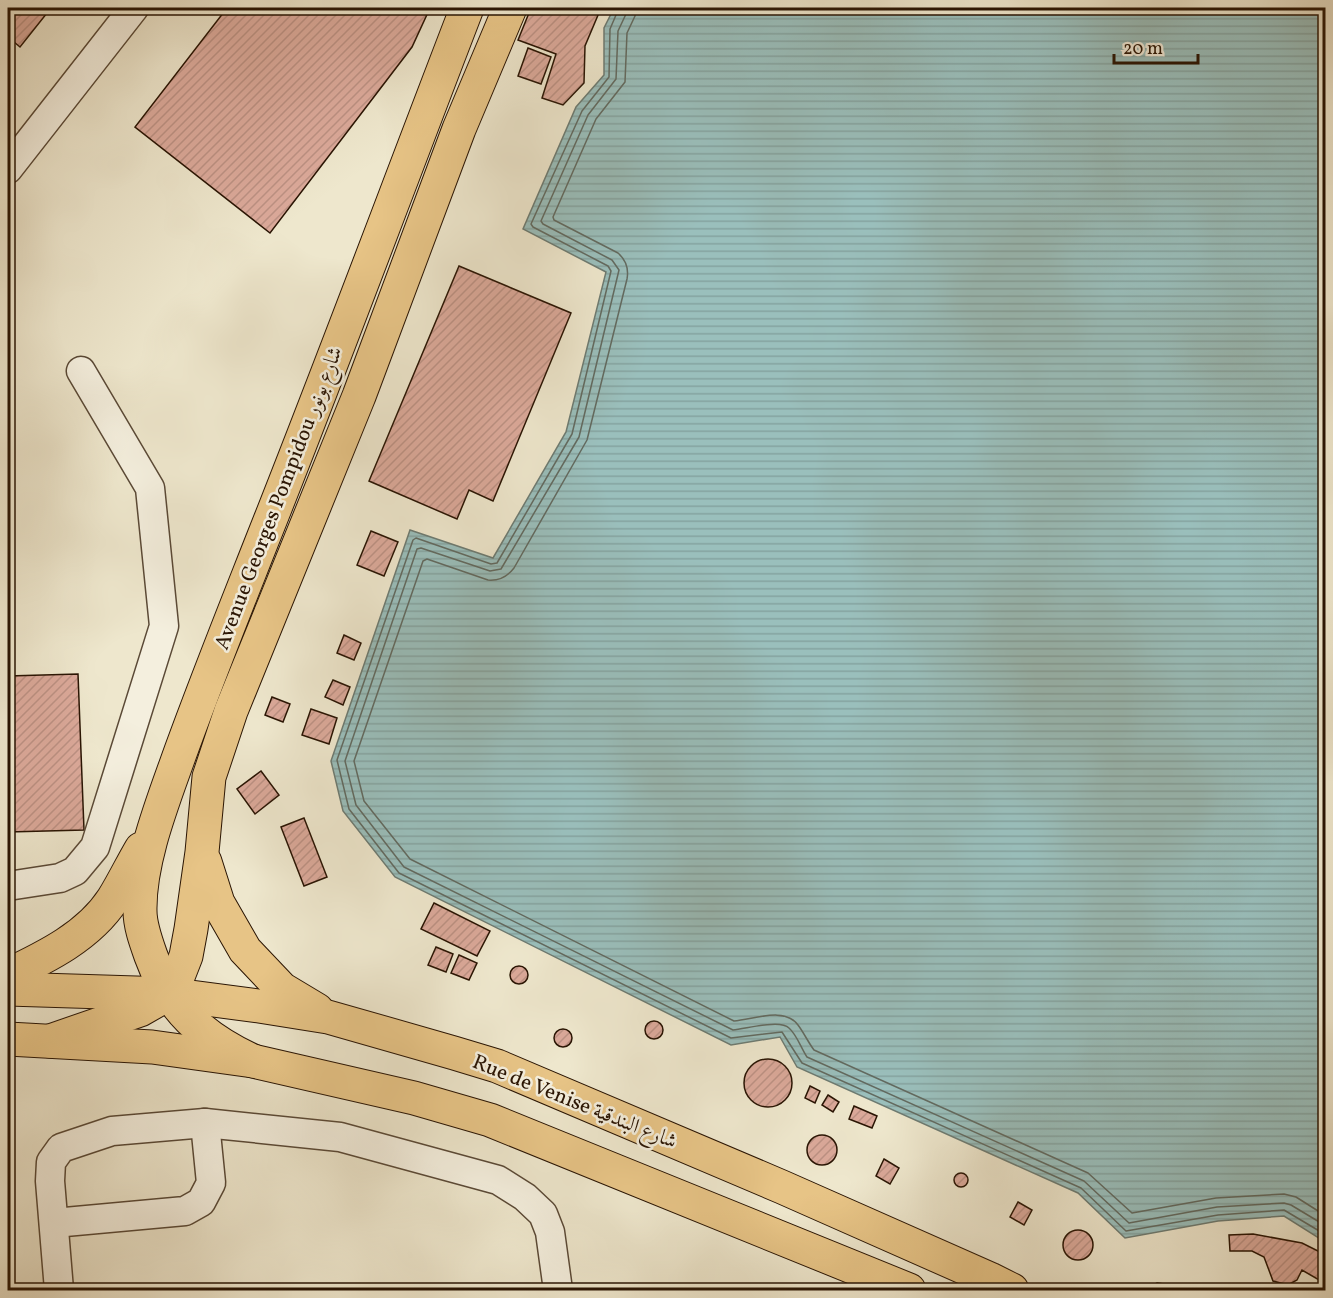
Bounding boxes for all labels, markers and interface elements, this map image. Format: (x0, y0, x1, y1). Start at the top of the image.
scale bar (1114, 27, 1198, 65)
text: 20 m (1123, 37, 1163, 62)
street label: Avenue Georges Pompidou شارع بونور (208, 343, 353, 655)
street label: Rue de Venise شارع البندقية (467, 1048, 681, 1159)

